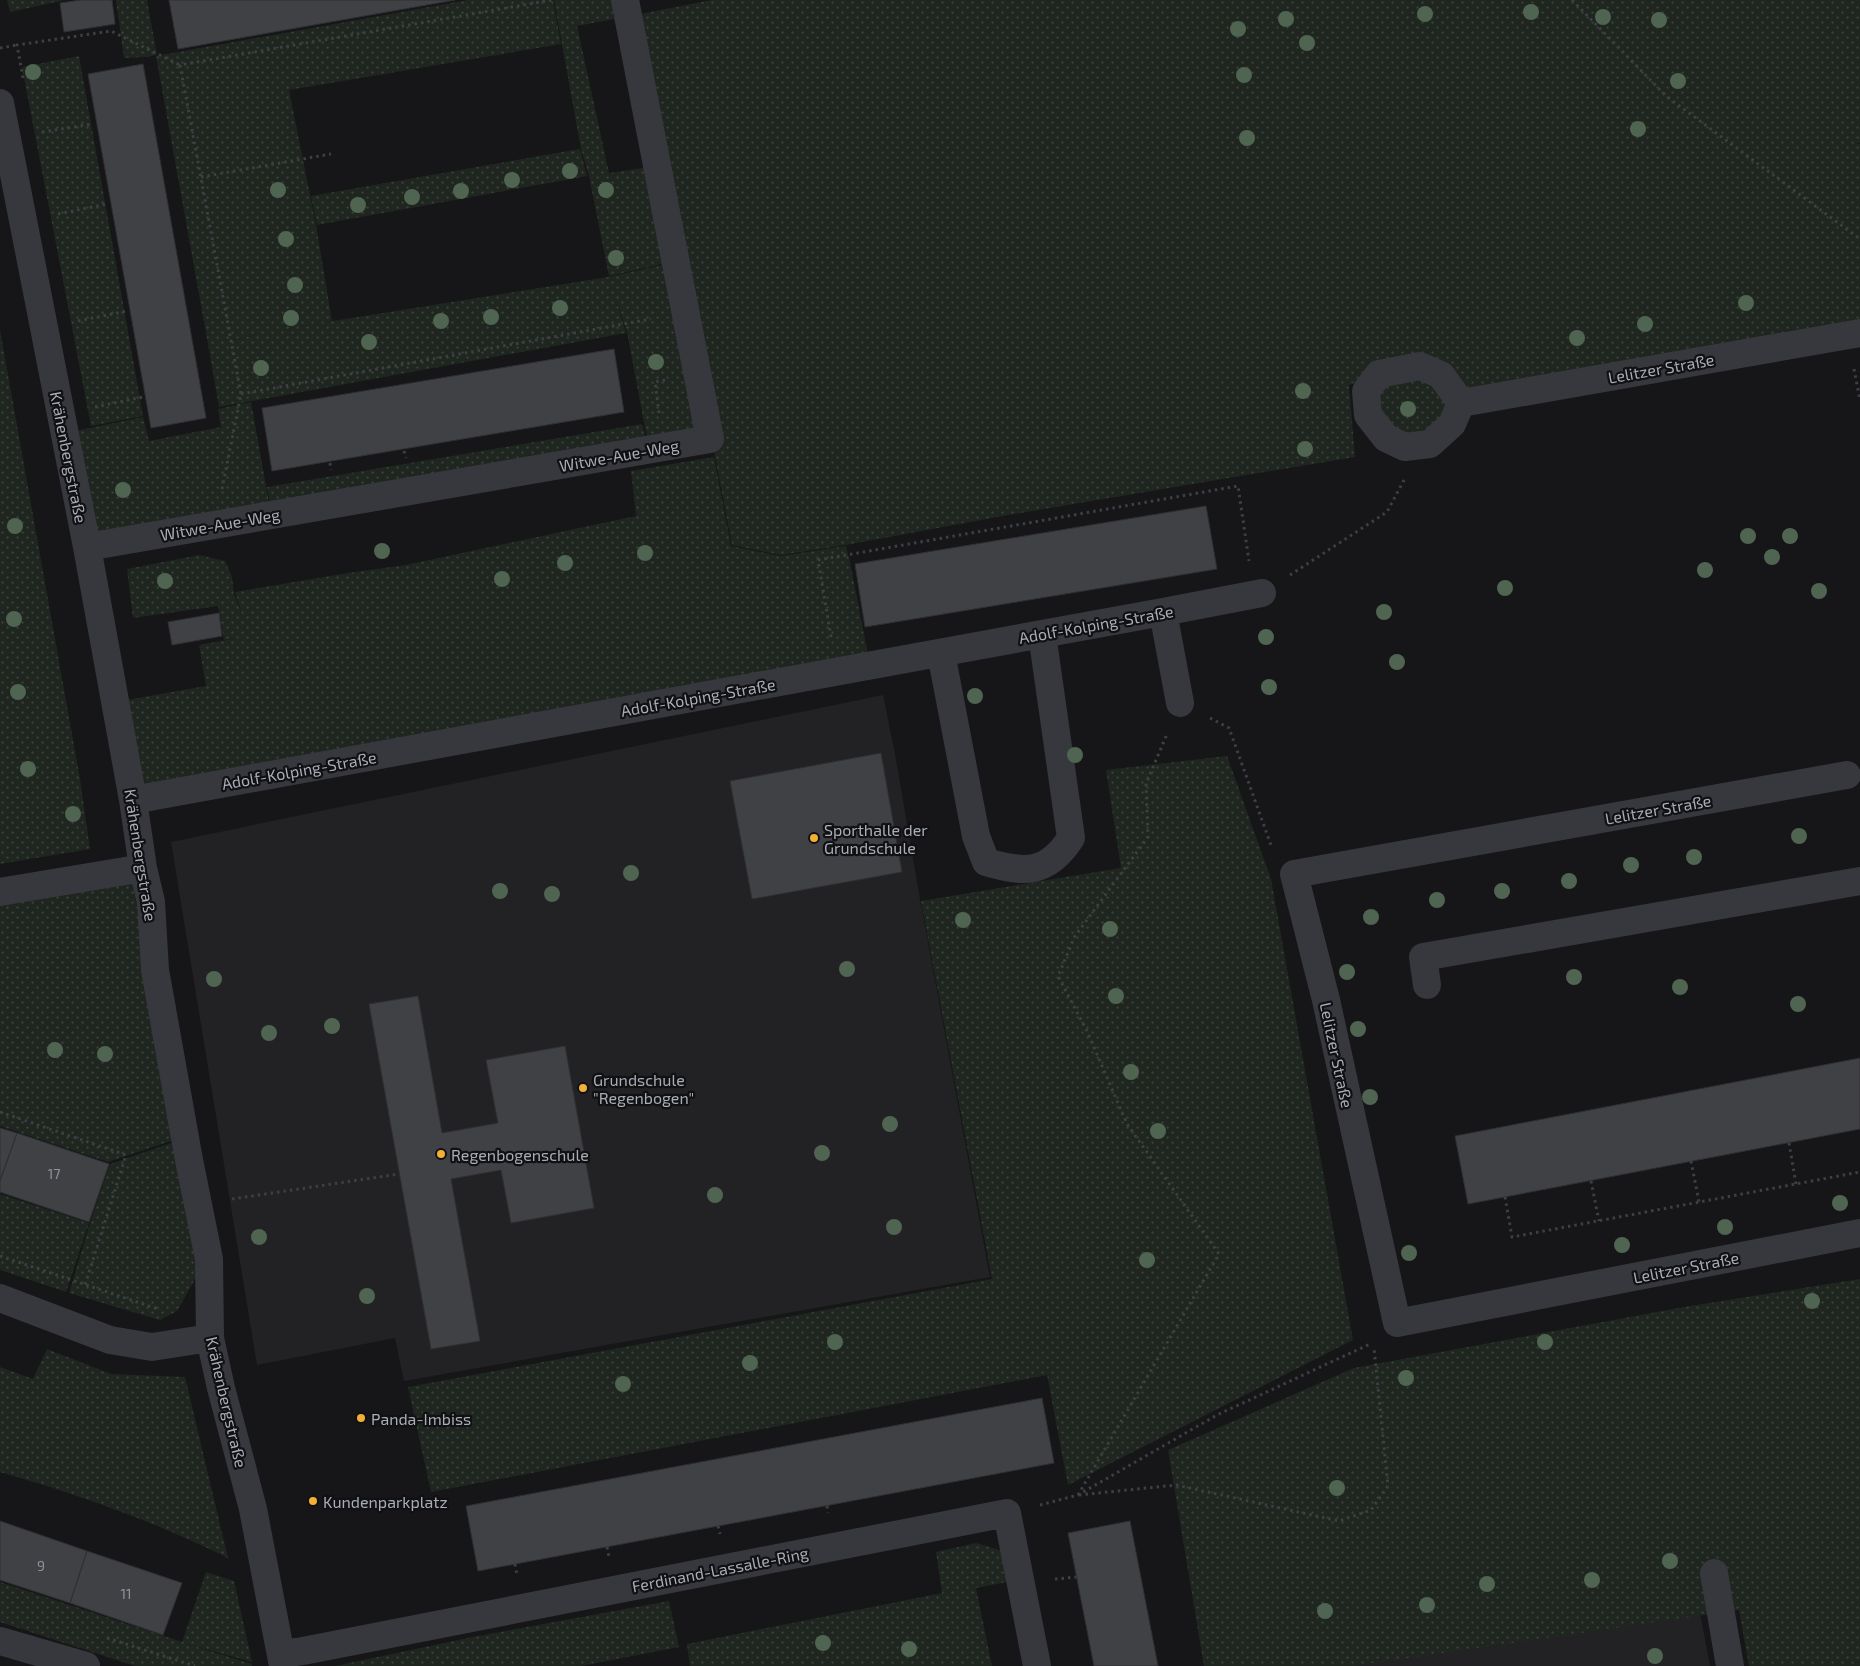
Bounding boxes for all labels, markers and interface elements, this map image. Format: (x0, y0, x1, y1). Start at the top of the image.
street label: Lelitzer Straße (1606, 349, 1716, 387)
street label: Krähenbergstraße (47, 390, 91, 524)
street label: Witwe-Aue-Weg (558, 435, 680, 475)
street label: Witwe-Aue-Weg (159, 504, 281, 544)
street label: Adolf-Kolping-Straße (1017, 601, 1175, 647)
street label: Adolf-Kolping-Straße (619, 674, 777, 720)
street label: Adolf-Kolping-Straße (220, 747, 378, 793)
street label: Krähenbergstraße (121, 788, 161, 922)
street label: Lelitzer Straße (1603, 790, 1713, 828)
place label: Sporthalle der Grundschule (824, 820, 928, 857)
marker: Sporthalle der Grundschule (808, 832, 820, 844)
street label: Lelitzer Straße (1317, 1000, 1357, 1110)
place label: Grundschule "Regenbogen" (593, 1070, 694, 1107)
marker: Grundschule "Regenbogen" (577, 1082, 589, 1094)
place label: Regenbogenschule (451, 1145, 589, 1164)
marker: Regenbogenschule (435, 1148, 447, 1160)
house number: 17 (48, 1165, 60, 1182)
street label: Lelitzer Straße (1631, 1247, 1741, 1287)
street label: Krähenbergstraße (203, 1335, 251, 1469)
place label: Panda-Imbiss (371, 1409, 471, 1428)
marker: Panda-Imbiss (355, 1412, 367, 1424)
place label: Kundenparkplatz (323, 1492, 448, 1511)
marker: Kundenparkplatz (307, 1495, 319, 1507)
street label: Ferdinand-Lassalle-Ring (630, 1543, 810, 1595)
house number: 9 (37, 1557, 45, 1574)
house number: 11 (120, 1585, 132, 1602)

